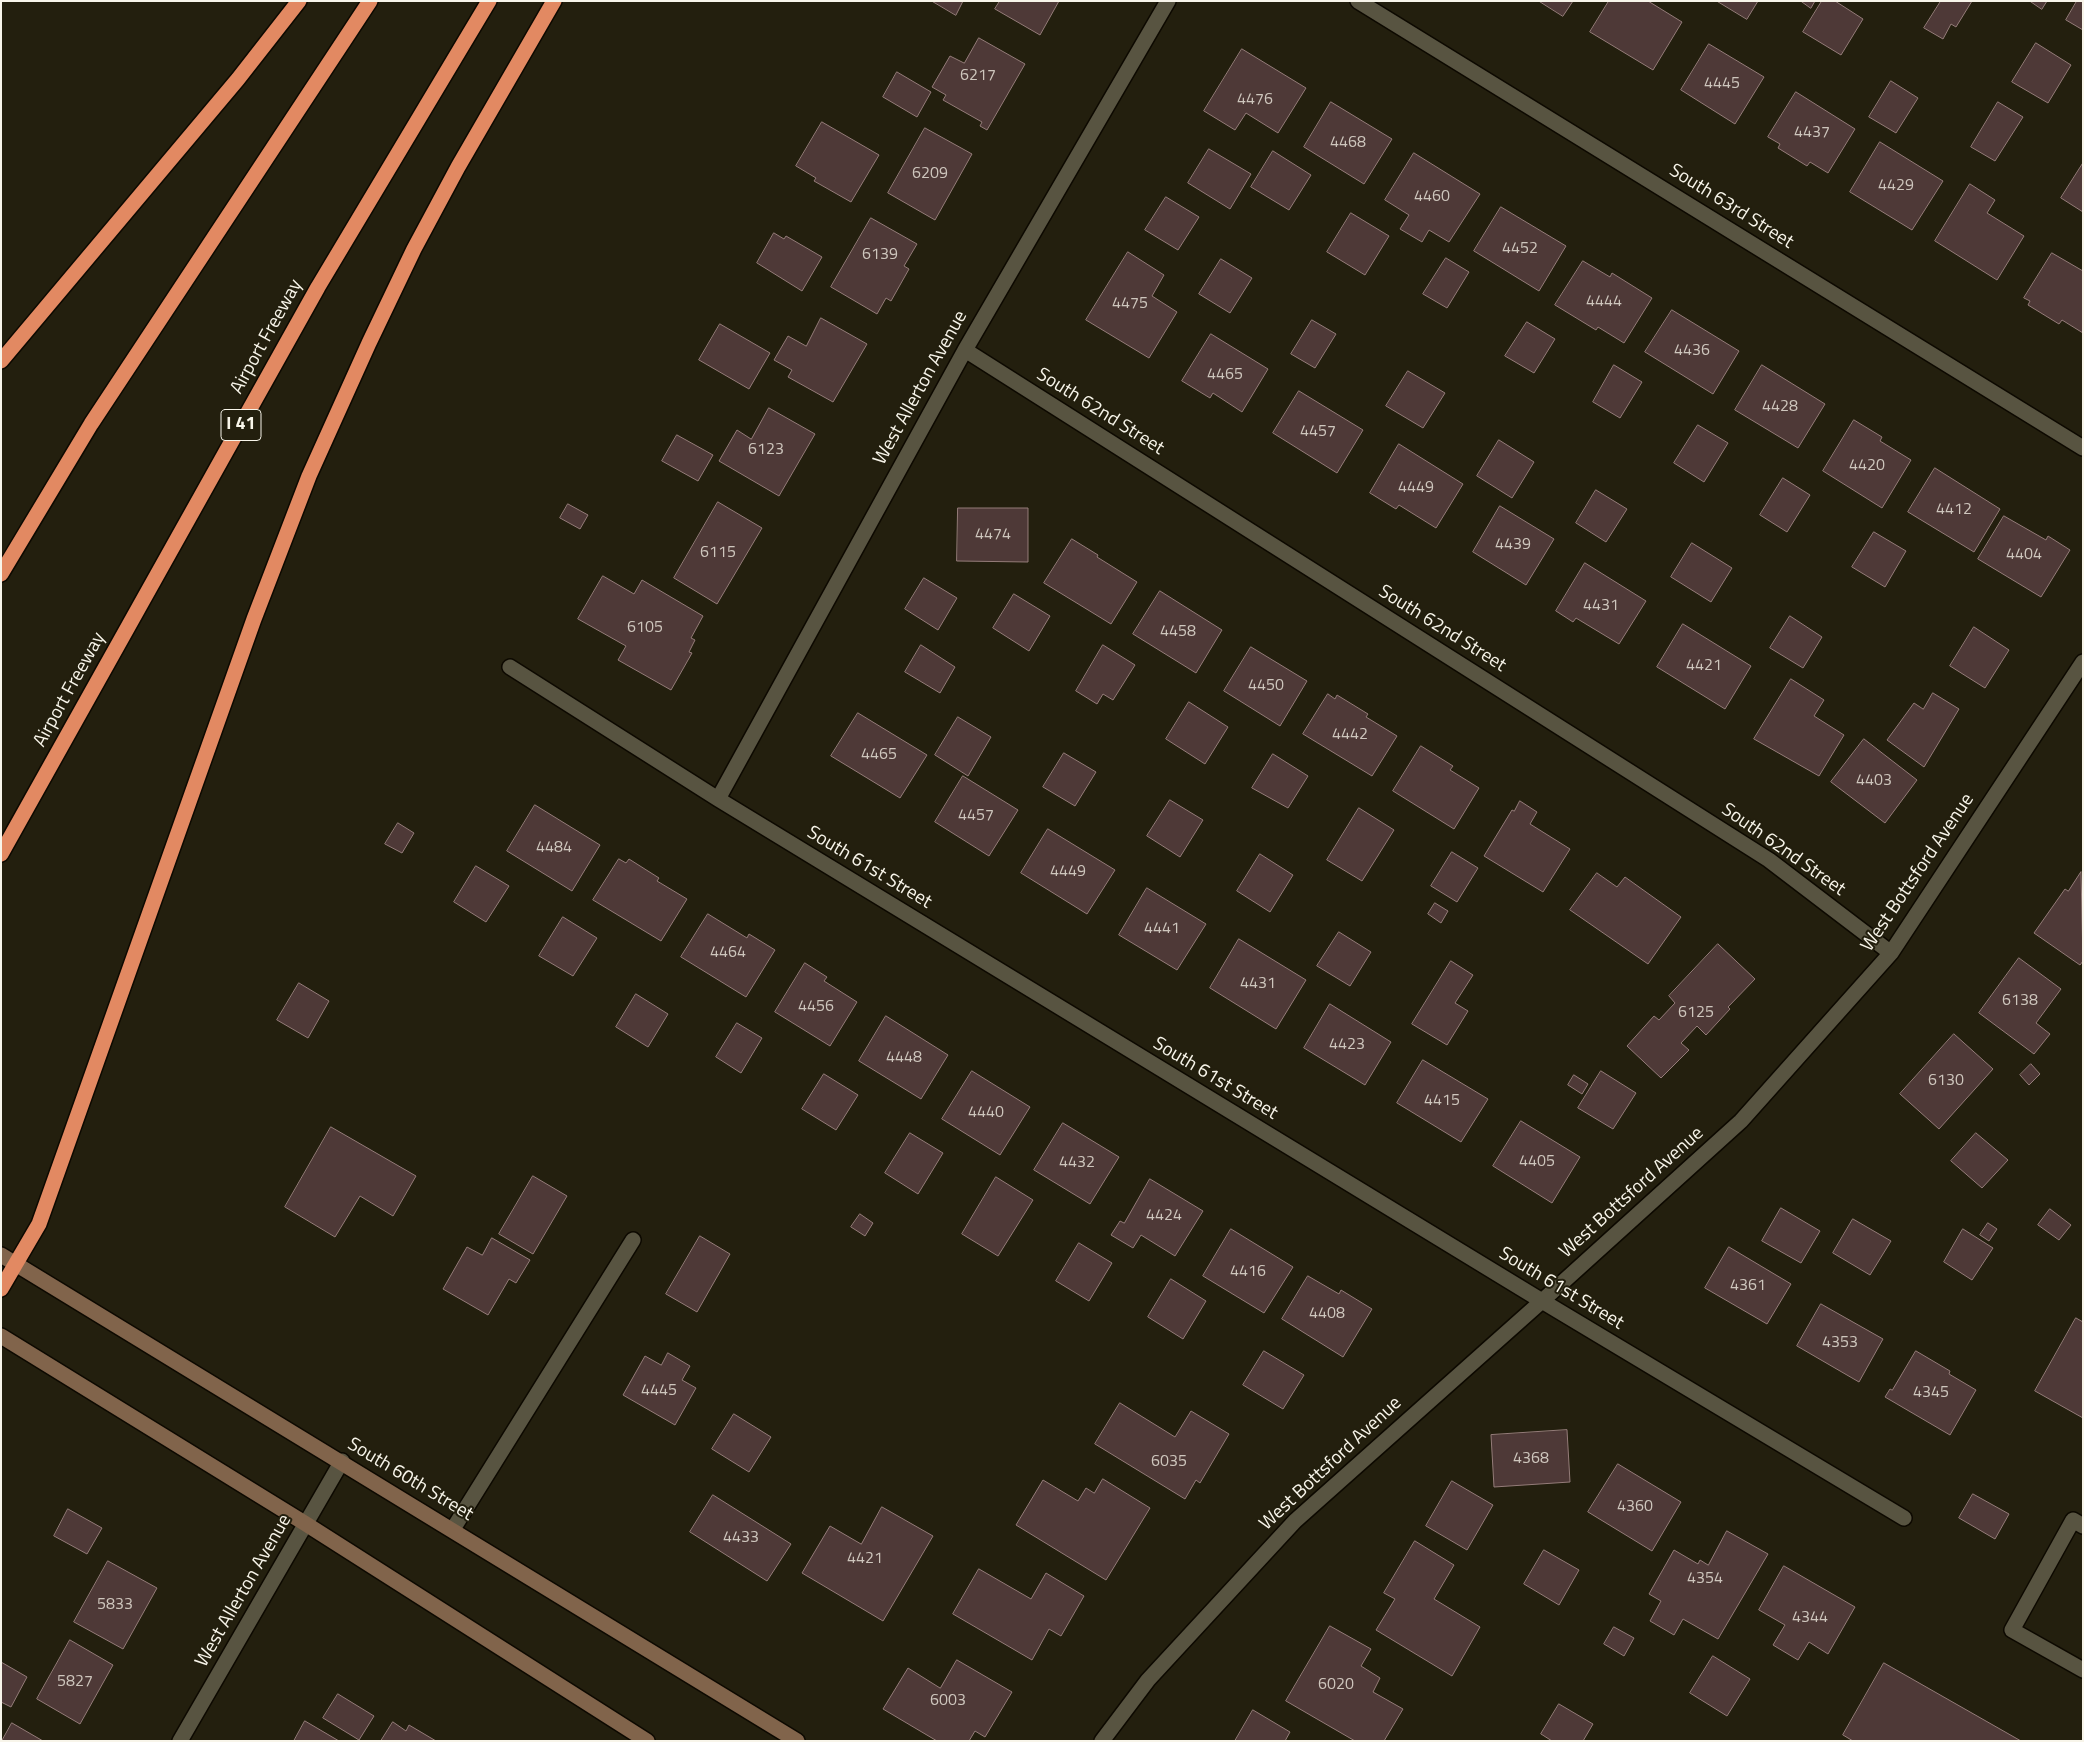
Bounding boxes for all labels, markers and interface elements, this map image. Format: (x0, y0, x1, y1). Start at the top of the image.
house number: 6217 (960, 66, 996, 86)
house number: 4445 (1704, 74, 1740, 94)
house number: 4476 (1237, 90, 1273, 110)
house number: 4437 (1794, 123, 1830, 143)
house number: 4468 (1330, 133, 1366, 153)
street label: South 63rd Street (1665, 160, 1797, 254)
house number: 6209 (912, 164, 948, 184)
house number: 4429 (1878, 176, 1914, 196)
house number: 4460 (1414, 187, 1450, 207)
house number: 4452 (1502, 239, 1538, 259)
house number: 6139 (862, 245, 898, 265)
street label: Airport Freeway (226, 276, 308, 398)
house number: 4444 (1586, 292, 1622, 312)
house number: 4475 (1112, 294, 1148, 314)
street label: West Allerton Avenue (869, 307, 973, 469)
house number: 4436 (1674, 341, 1710, 361)
street label: South 62nd Street (1032, 364, 1168, 460)
house number: 4465 (1207, 365, 1243, 385)
house number: 4428 (1762, 397, 1798, 417)
road number: I 41 (221, 410, 261, 440)
house number: 4457 (1300, 422, 1336, 442)
house number: 6123 (748, 440, 784, 460)
house number: 4420 (1849, 456, 1885, 476)
house number: 4449 (1398, 478, 1434, 498)
house number: 4412 (1936, 500, 1972, 520)
house number: 4474 (975, 525, 1011, 545)
house number: 4439 (1495, 535, 1531, 555)
house number: 6115 (700, 543, 736, 563)
house number: 4404 (2006, 545, 2042, 565)
street label: South 62nd Street (1374, 581, 1510, 677)
house number: 4431 (1583, 596, 1619, 616)
house number: 6105 (627, 618, 663, 638)
house number: 4458 (1160, 622, 1196, 642)
street label: Airport Freeway (29, 629, 111, 751)
house number: 4421 (1686, 656, 1722, 676)
house number: 4450 (1248, 676, 1284, 696)
house number: 4442 (1332, 725, 1368, 745)
house number: 4465 (861, 745, 897, 765)
house number: 4403 (1856, 771, 1892, 791)
street label: West Bottsford Avenue (1857, 790, 1979, 956)
street label: South 62nd Street (1717, 799, 1849, 901)
house number: 4457 (958, 806, 994, 826)
street label: South 61st Street (803, 822, 935, 914)
house number: 4484 (536, 838, 572, 858)
house number: 4449 (1050, 862, 1086, 882)
house number: 4441 (1144, 919, 1180, 939)
house number: 4464 (710, 943, 746, 963)
house number: 4431 (1240, 974, 1276, 994)
house number: 6138 (2002, 991, 2038, 1011)
house number: 4456 (798, 997, 834, 1017)
house number: 6125 (1678, 1003, 1714, 1023)
street label: South 61st Street (1149, 1033, 1281, 1125)
house number: 4423 (1329, 1035, 1365, 1055)
house number: 4448 (886, 1048, 922, 1068)
house number: 6130 (1928, 1071, 1964, 1091)
house number: 4415 (1424, 1091, 1460, 1111)
house number: 4440 (968, 1103, 1004, 1123)
street label: West Bottsford Avenue (1555, 1122, 1709, 1264)
house number: 4405 (1519, 1152, 1555, 1172)
house number: 4432 (1059, 1153, 1095, 1173)
house number: 4424 (1146, 1206, 1182, 1226)
street label: South 61st Street (1495, 1243, 1627, 1335)
house number: 4416 (1230, 1262, 1266, 1282)
house number: 4361 (1730, 1276, 1766, 1296)
house number: 4408 (1309, 1304, 1345, 1324)
house number: 4353 (1822, 1333, 1858, 1353)
house number: 4445 (641, 1381, 677, 1401)
house number: 4345 (1913, 1383, 1949, 1403)
street label: West Bottsford Avenue (1255, 1392, 1407, 1536)
street label: South 60th Street (343, 1433, 477, 1527)
house number: 4368 (1513, 1449, 1549, 1469)
house number: 6035 (1151, 1452, 1187, 1472)
house number: 4360 (1617, 1497, 1653, 1517)
street label: West Allerton Avenue (191, 1511, 297, 1671)
house number: 4433 (723, 1528, 759, 1548)
house number: 4421 (847, 1549, 883, 1569)
house number: 4354 (1687, 1569, 1723, 1589)
house number: 5833 (97, 1595, 133, 1615)
house number: 4344 (1792, 1608, 1828, 1628)
house number: 5827 (57, 1672, 93, 1692)
house number: 6020 (1318, 1675, 1354, 1695)
house number: 6003 (930, 1691, 966, 1711)

